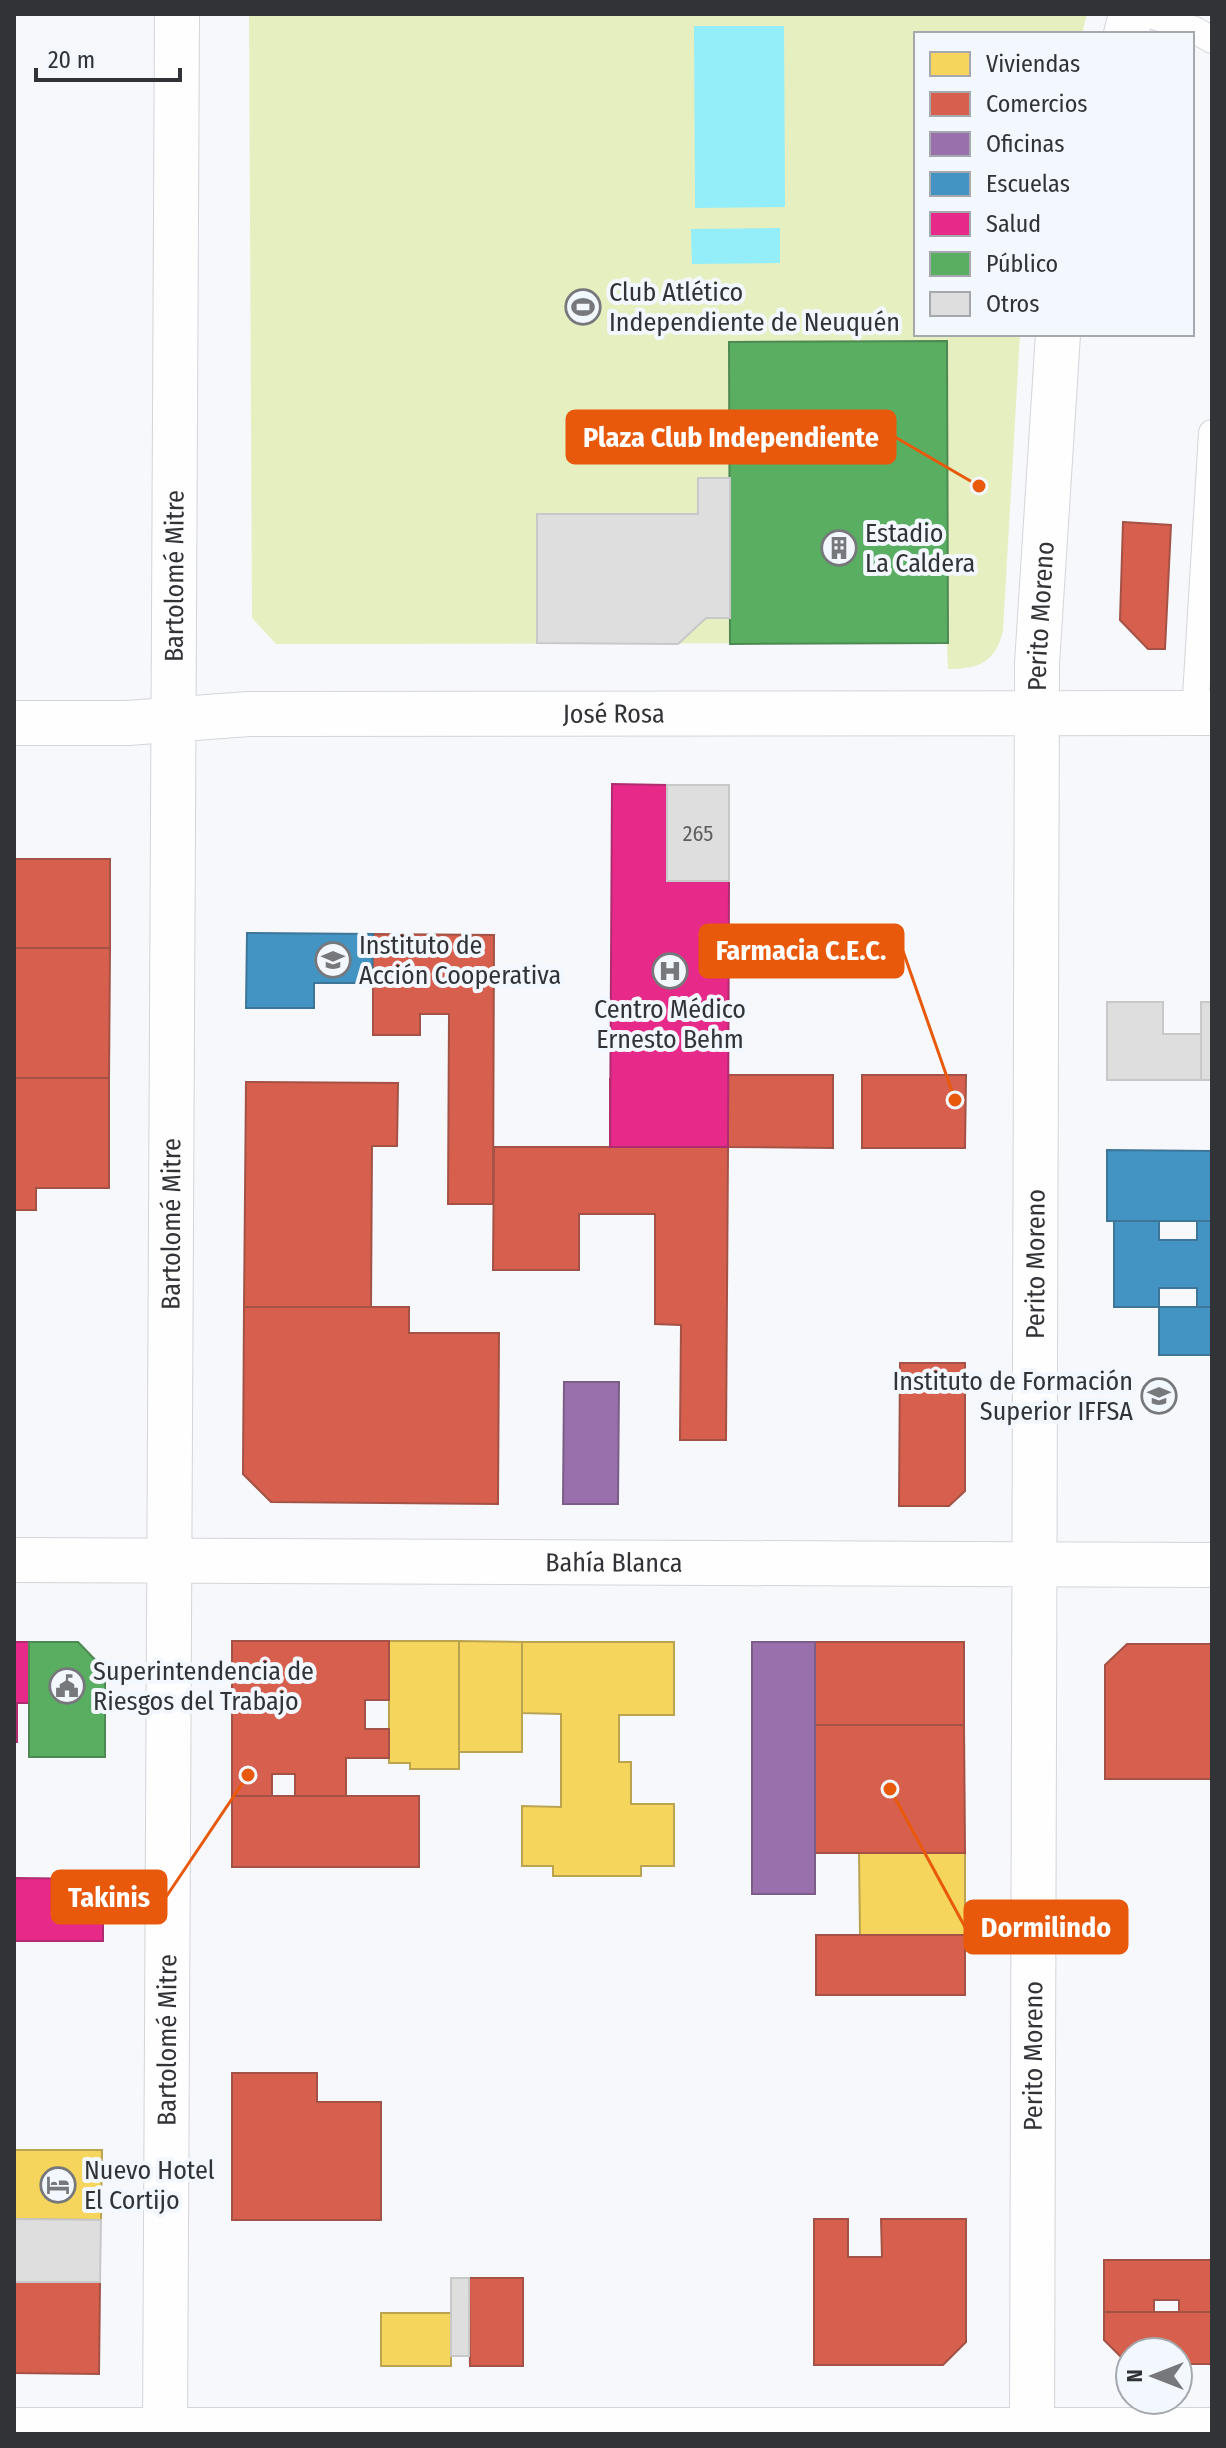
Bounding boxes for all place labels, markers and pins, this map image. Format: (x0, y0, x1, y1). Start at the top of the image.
place label: Club Atlético Independiente de Neuquén (609, 277, 900, 338)
sports icon: Club Atlético Independiente de Neuquén (564, 288, 602, 326)
callout: Plaza Club Independiente (567, 411, 895, 463)
place label: Estadio La Caldera (865, 518, 975, 579)
building icon: Estadio La Caldera (820, 529, 858, 567)
callout: Farmacia C.E.C. (700, 925, 903, 977)
place label: Instituto de Acción Cooperativa (359, 930, 561, 991)
school or university icon: Instituto de Acción Cooperativa (314, 941, 352, 979)
hospital icon: Centro Médico Ernesto Behm (651, 952, 689, 990)
place label: Centro Médico Ernesto Behm (594, 994, 746, 1055)
place label: Instituto de Formación Superior IFFSA (892, 1366, 1133, 1427)
school or university icon: Instituto de Formación Superior IFFSA (1140, 1377, 1178, 1415)
place label: Superintendencia de Riesgos del Trabajo (93, 1656, 314, 1717)
public building icon: Superintendencia de Riesgos del Trabajo (48, 1667, 86, 1705)
callout: Takinis (52, 1871, 166, 1923)
callout: Dormilindo (965, 1901, 1127, 1953)
place label: Nuevo Hotel El Cortijo (84, 2155, 215, 2216)
hotel icon: Nuevo Hotel El Cortijo (39, 2166, 77, 2204)

